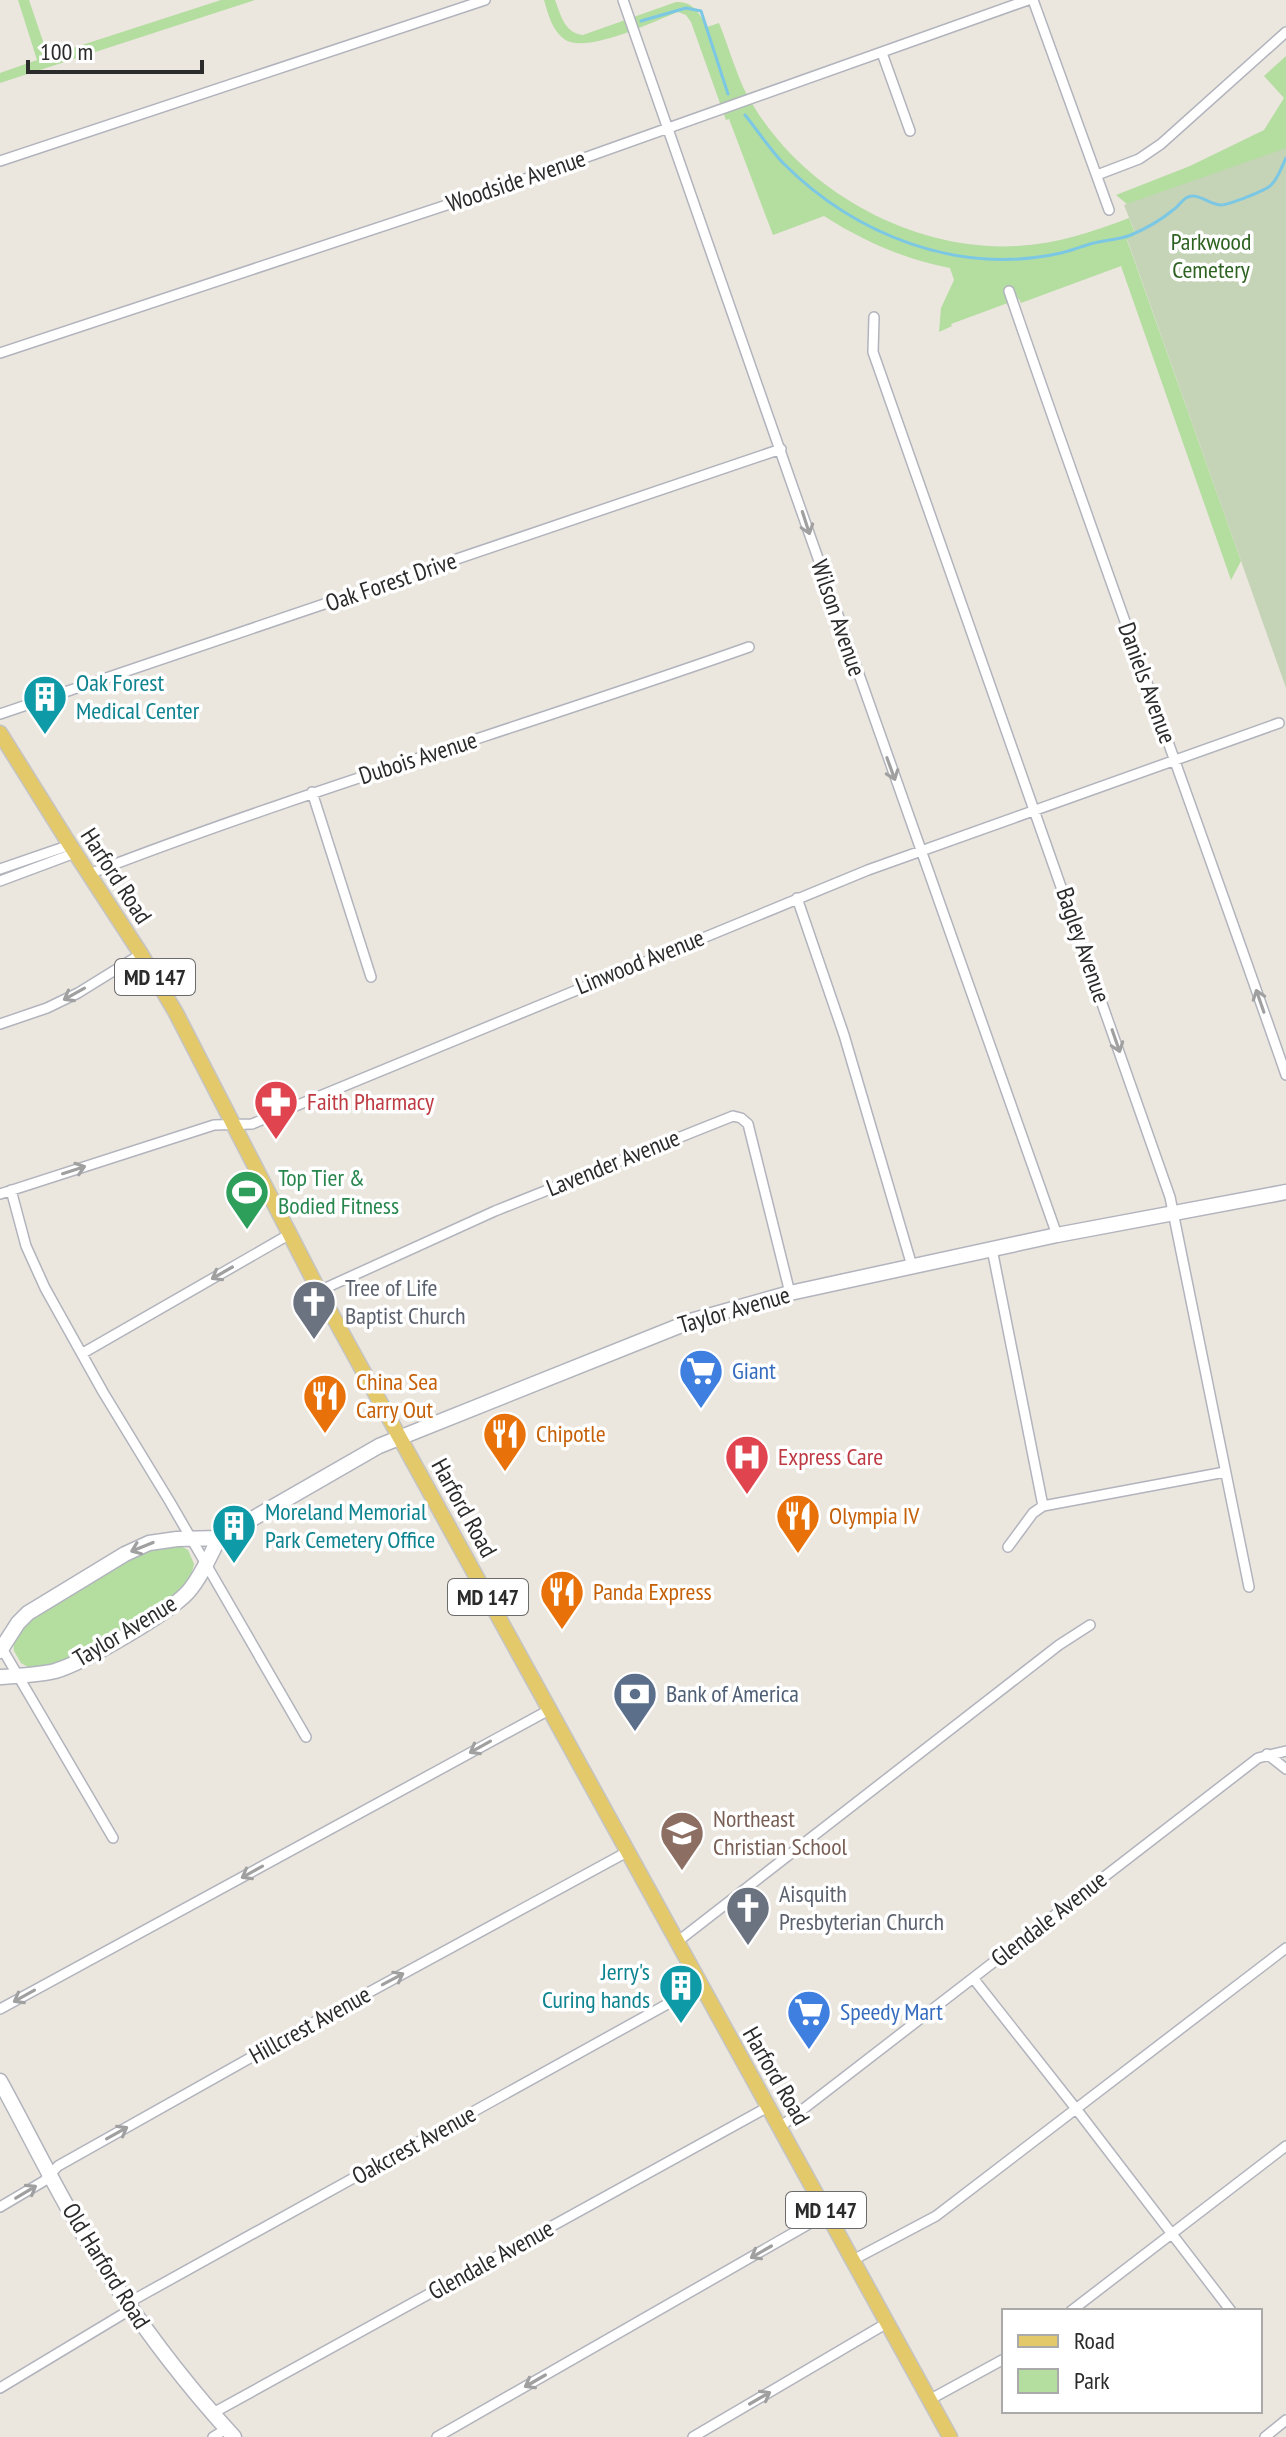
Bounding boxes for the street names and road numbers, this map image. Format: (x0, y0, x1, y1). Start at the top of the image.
street label: Woodside Avenue (442, 142, 590, 219)
street label: Oak Forest Drive (321, 545, 461, 618)
street label: Wilson Avenue (804, 556, 873, 680)
street label: Daniels Avenue (1111, 618, 1184, 748)
street label: Dubois Avenue (355, 724, 481, 791)
street label: Harford Road (74, 822, 159, 930)
street label: Bagley Avenue (1049, 883, 1118, 1007)
street label: Linwood Avenue (571, 922, 709, 1001)
road number: MD 147 (115, 959, 195, 995)
street label: Lavender Avenue (542, 1122, 684, 1203)
street label: Taylor Avenue (674, 1279, 793, 1340)
street label: Harford Road (425, 1453, 504, 1563)
road number: MD 147 (448, 1579, 528, 1615)
street label: Taylor Avenue (67, 1588, 182, 1673)
street label: Glendale Avenue (985, 1864, 1113, 1973)
street label: Hillcrest Avenue (244, 1978, 376, 2071)
street label: Harford Road (736, 2021, 817, 2130)
street label: Oakcrest Avenue (346, 2098, 481, 2191)
road number: MD 147 (786, 2192, 866, 2228)
street label: Old Harford Road (55, 2197, 157, 2334)
street label: Glendale Avenue (423, 2212, 559, 2307)

